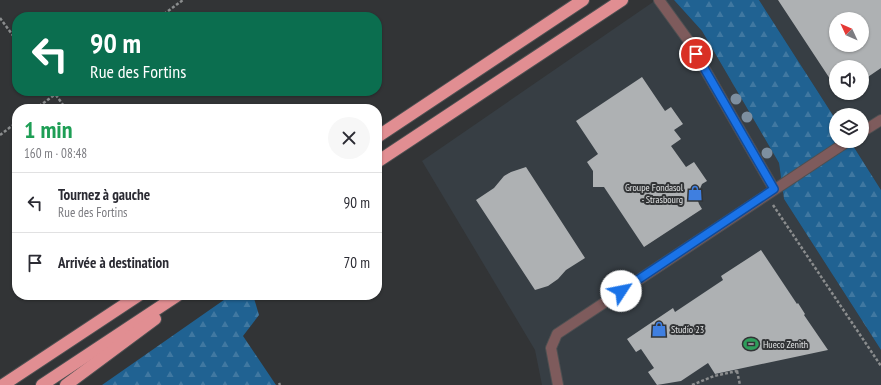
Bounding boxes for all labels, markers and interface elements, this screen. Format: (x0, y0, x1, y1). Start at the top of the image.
north arrow (829, 12, 869, 52)
map controls (829, 12, 869, 148)
text: 90 m (90, 24, 141, 61)
icon: left (24, 28, 76, 80)
pin (679, 37, 713, 71)
icon: arrive (685, 43, 707, 65)
text: Rue des Fortins (90, 60, 186, 83)
button: sound (829, 60, 869, 100)
button: layers (829, 108, 869, 148)
text: 1 min (24, 114, 72, 145)
button: close (328, 117, 370, 159)
text: 160 m · 08:48 (24, 145, 87, 162)
place label: Groupe Fondasol - Strasbourg (625, 181, 684, 206)
shop icon: Groupe Fondasol - Strasbourg (686, 184, 704, 202)
text: Tournez à gauche (58, 185, 150, 204)
icon: left (24, 192, 46, 214)
text: 90 m (344, 193, 370, 212)
text: Rue des Fortins (58, 204, 128, 221)
icon: arrive (24, 252, 46, 274)
text: Arrivée à destination (58, 253, 169, 272)
text: 70 m (344, 253, 370, 272)
position arrow (600, 270, 642, 312)
shop icon: Studio 23 (650, 320, 668, 338)
place label: Studio 23 (671, 323, 704, 336)
sports icon: Hueco Zenith (742, 335, 760, 353)
place label: Hueco Zenith (763, 338, 808, 351)

